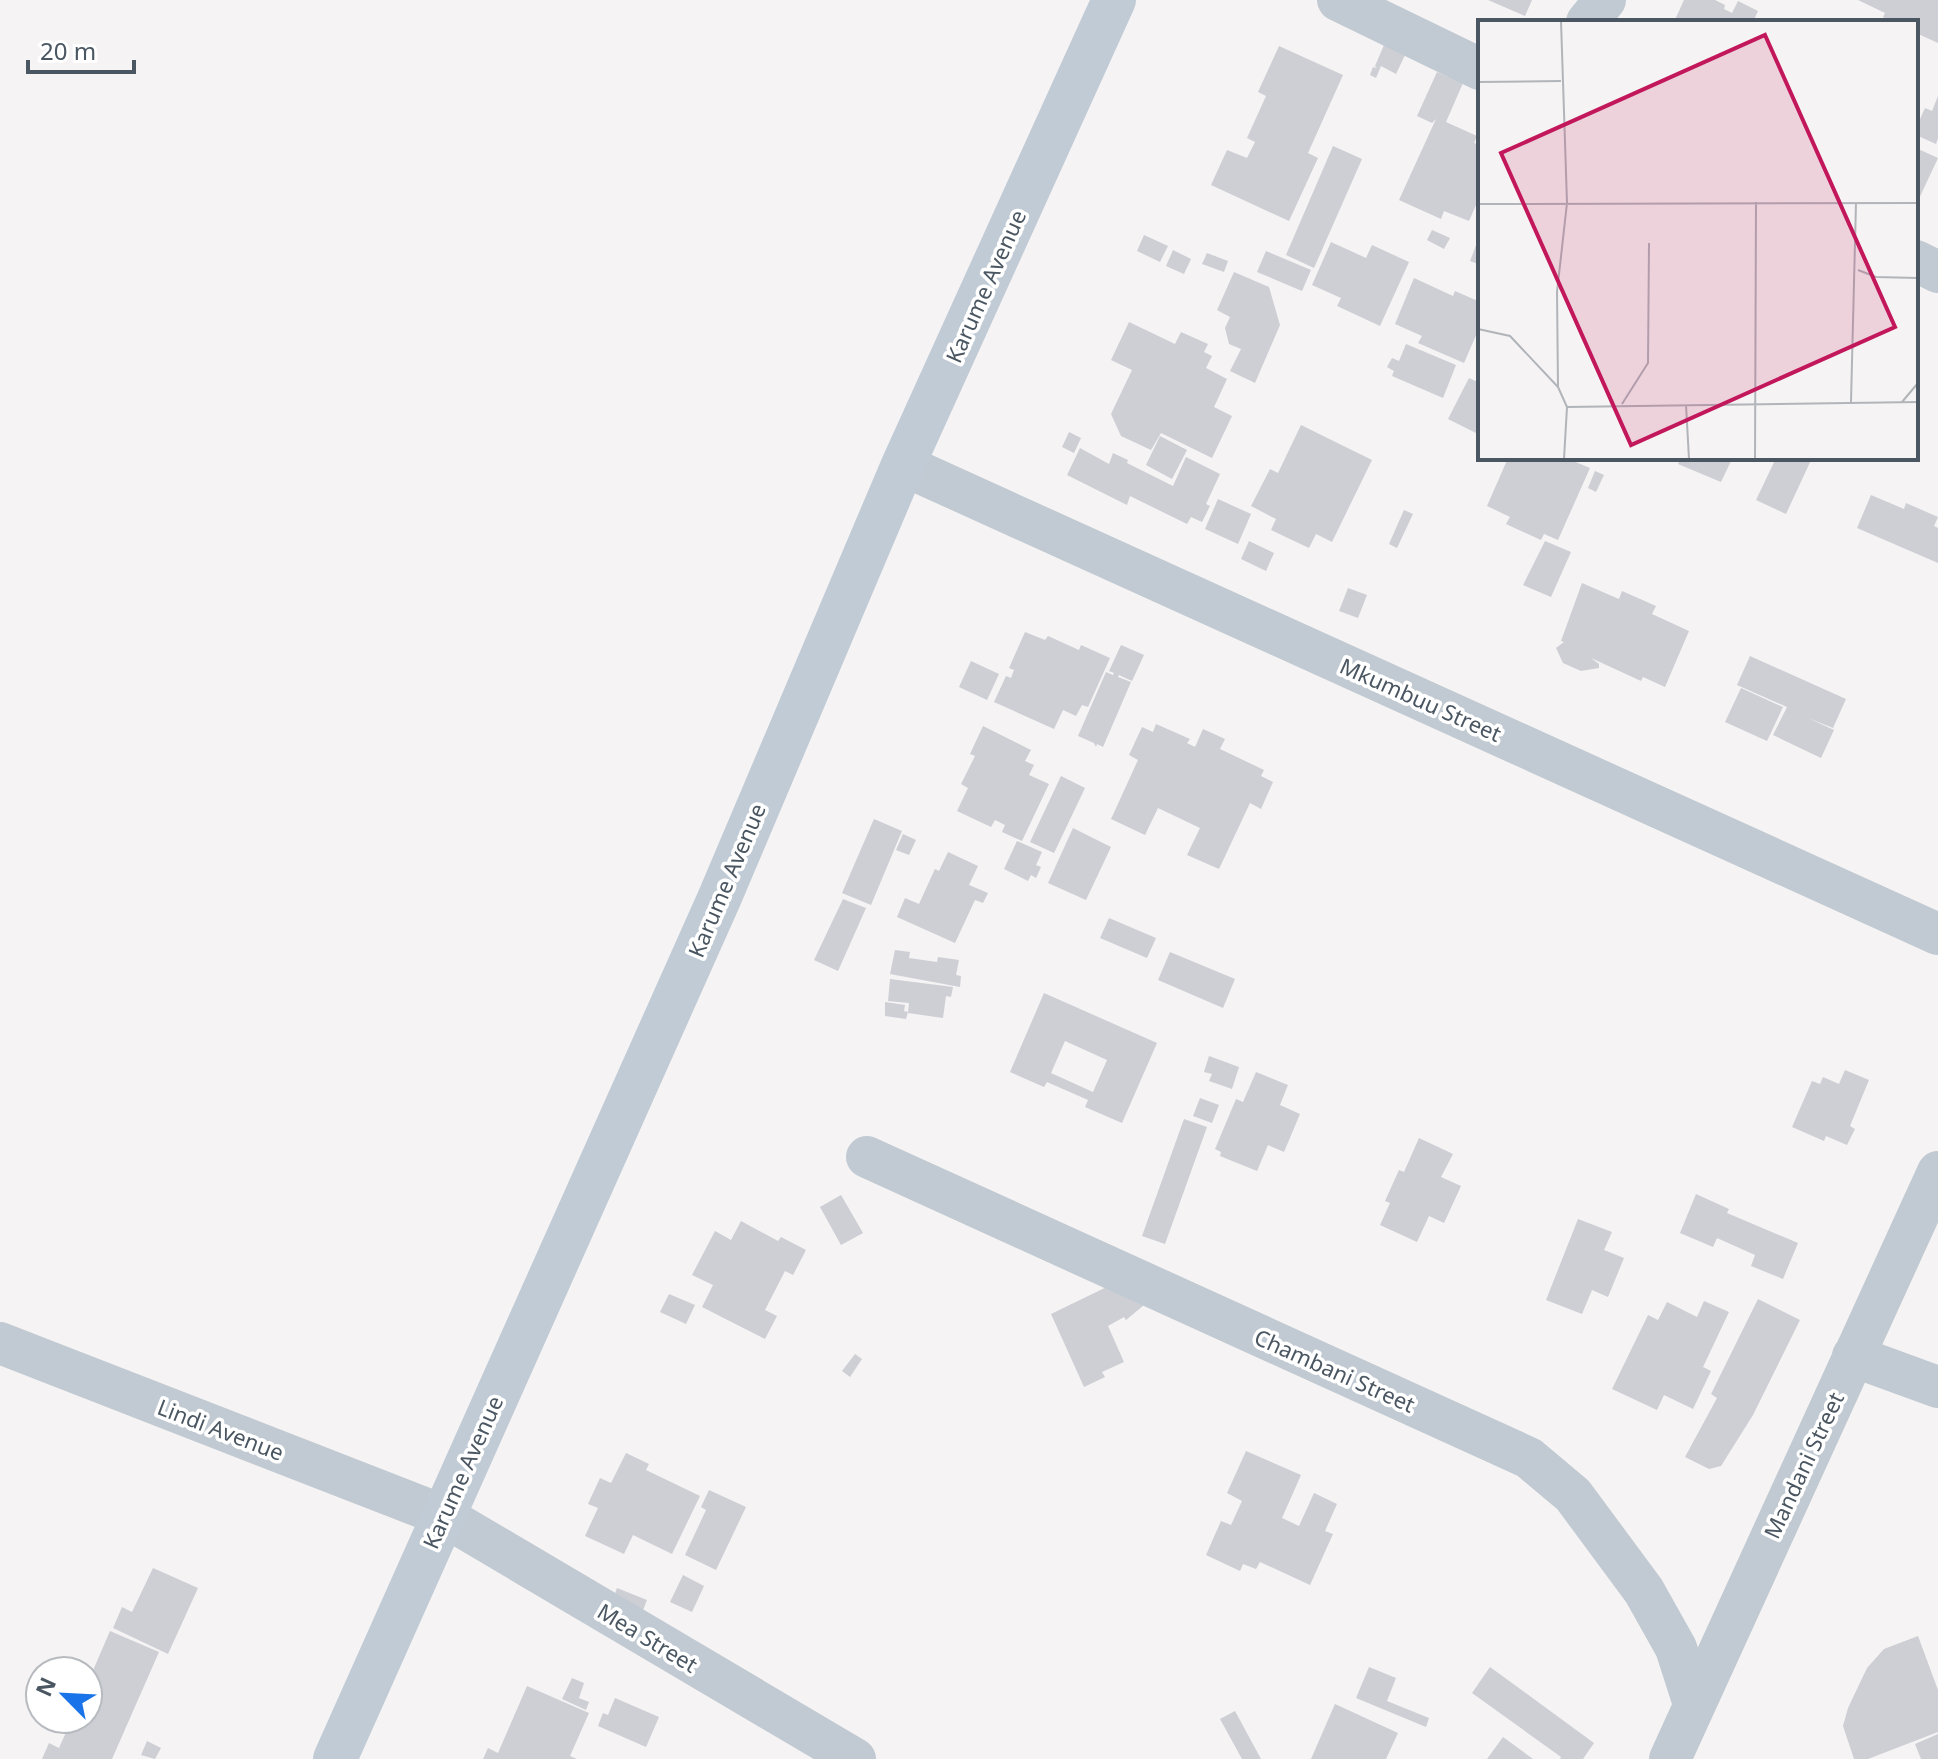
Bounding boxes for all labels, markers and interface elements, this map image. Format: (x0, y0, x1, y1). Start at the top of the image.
inset map (1478, 20, 1918, 460)
scale bar (28, 24, 134, 74)
text: 20 m (40, 34, 96, 67)
street label: Karume Avenue (938, 205, 1032, 367)
street label: Mkumbuu Street (1336, 650, 1507, 748)
street label: Karume Avenue (680, 798, 772, 962)
street label: Chambani Street (1250, 1321, 1420, 1419)
street label: Mandani Street (1756, 1387, 1850, 1543)
street label: Lindi Avenue (154, 1391, 288, 1467)
street label: Karume Avenue (415, 1391, 509, 1553)
street label: Mea Street (592, 1595, 704, 1679)
north arrow (24, 1655, 104, 1735)
text: N (27, 1672, 62, 1701)

